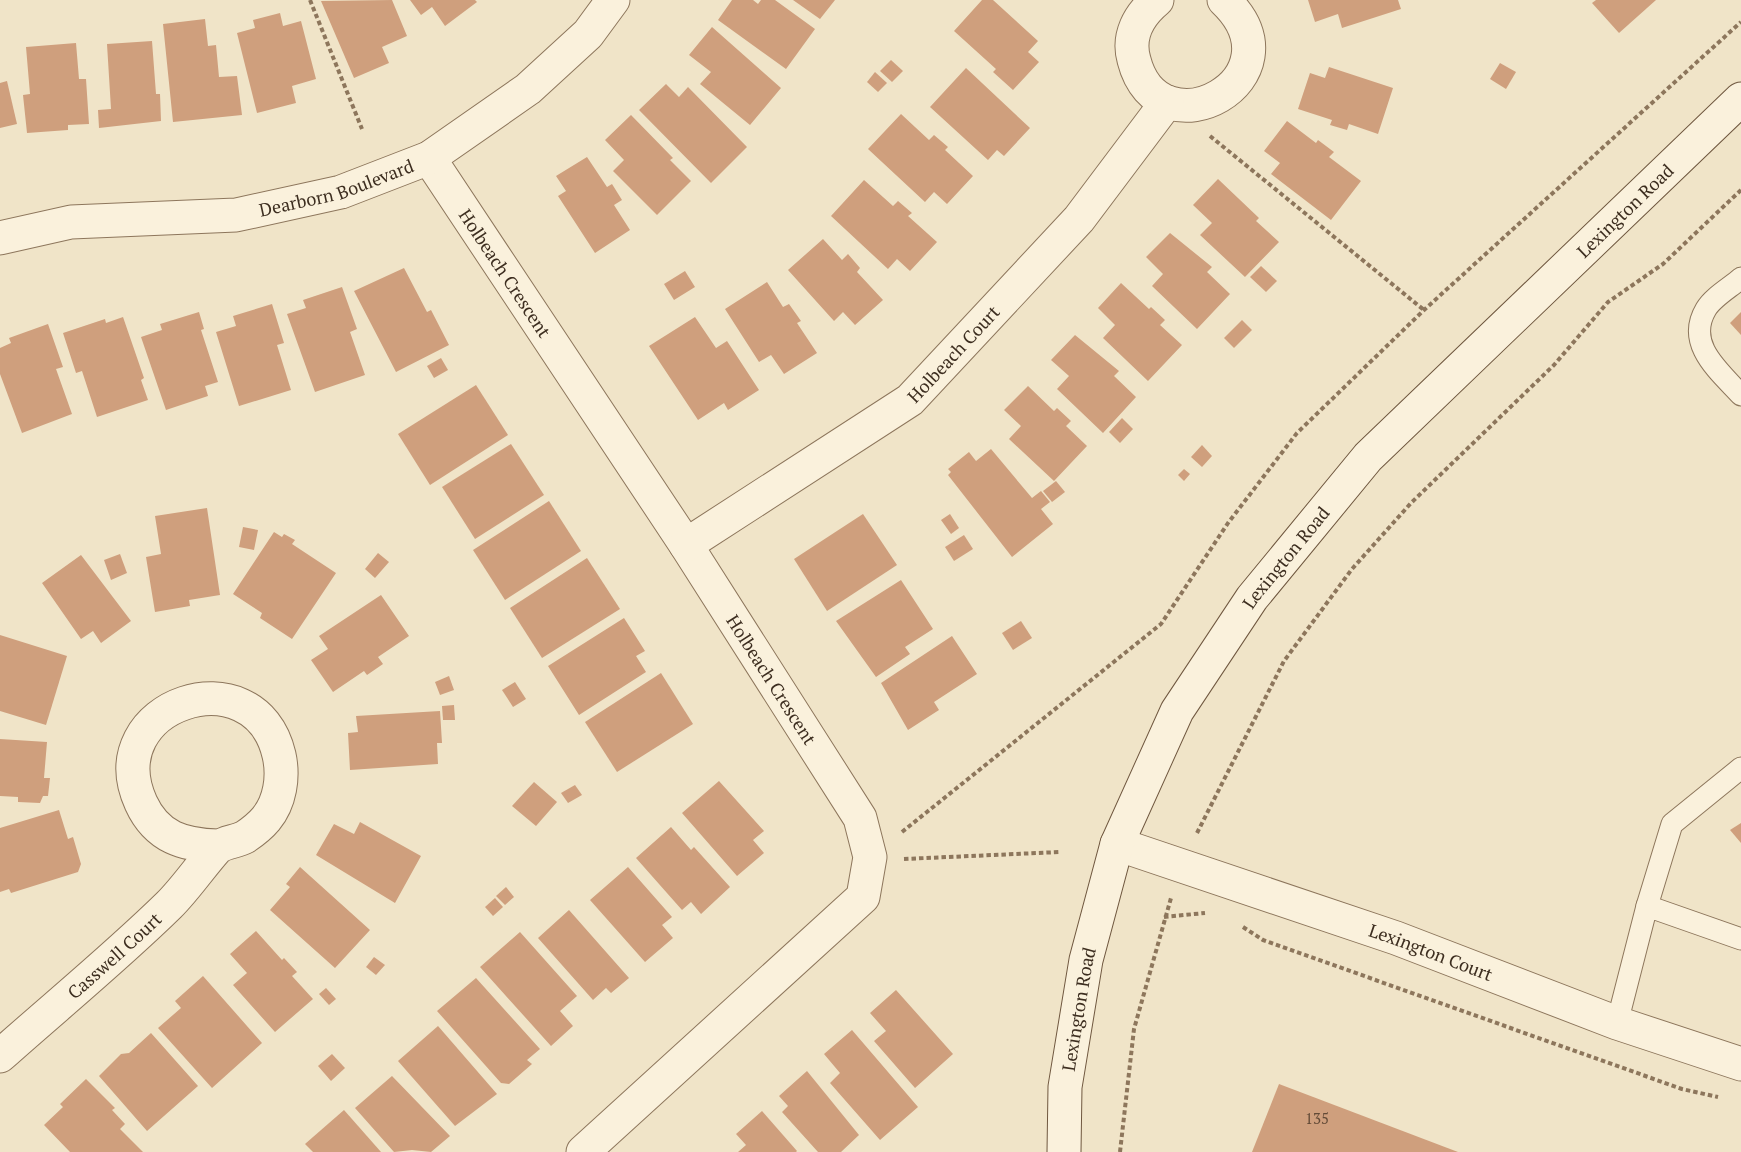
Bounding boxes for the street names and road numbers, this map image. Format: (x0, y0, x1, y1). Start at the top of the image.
street label: Dearborn Boulevard (257, 153, 417, 222)
street label: Lexington Road (1571, 158, 1678, 263)
street label: Holbeach Crescent (454, 204, 557, 342)
street label: Holbeach Court (902, 300, 1005, 408)
street label: Lexington Road (1236, 501, 1335, 613)
street label: Holbeach Crescent (721, 610, 822, 749)
street label: Casswell Court (62, 907, 167, 1004)
street label: Lexington Court (1366, 918, 1497, 986)
street label: Lexington Road (1056, 944, 1101, 1073)

